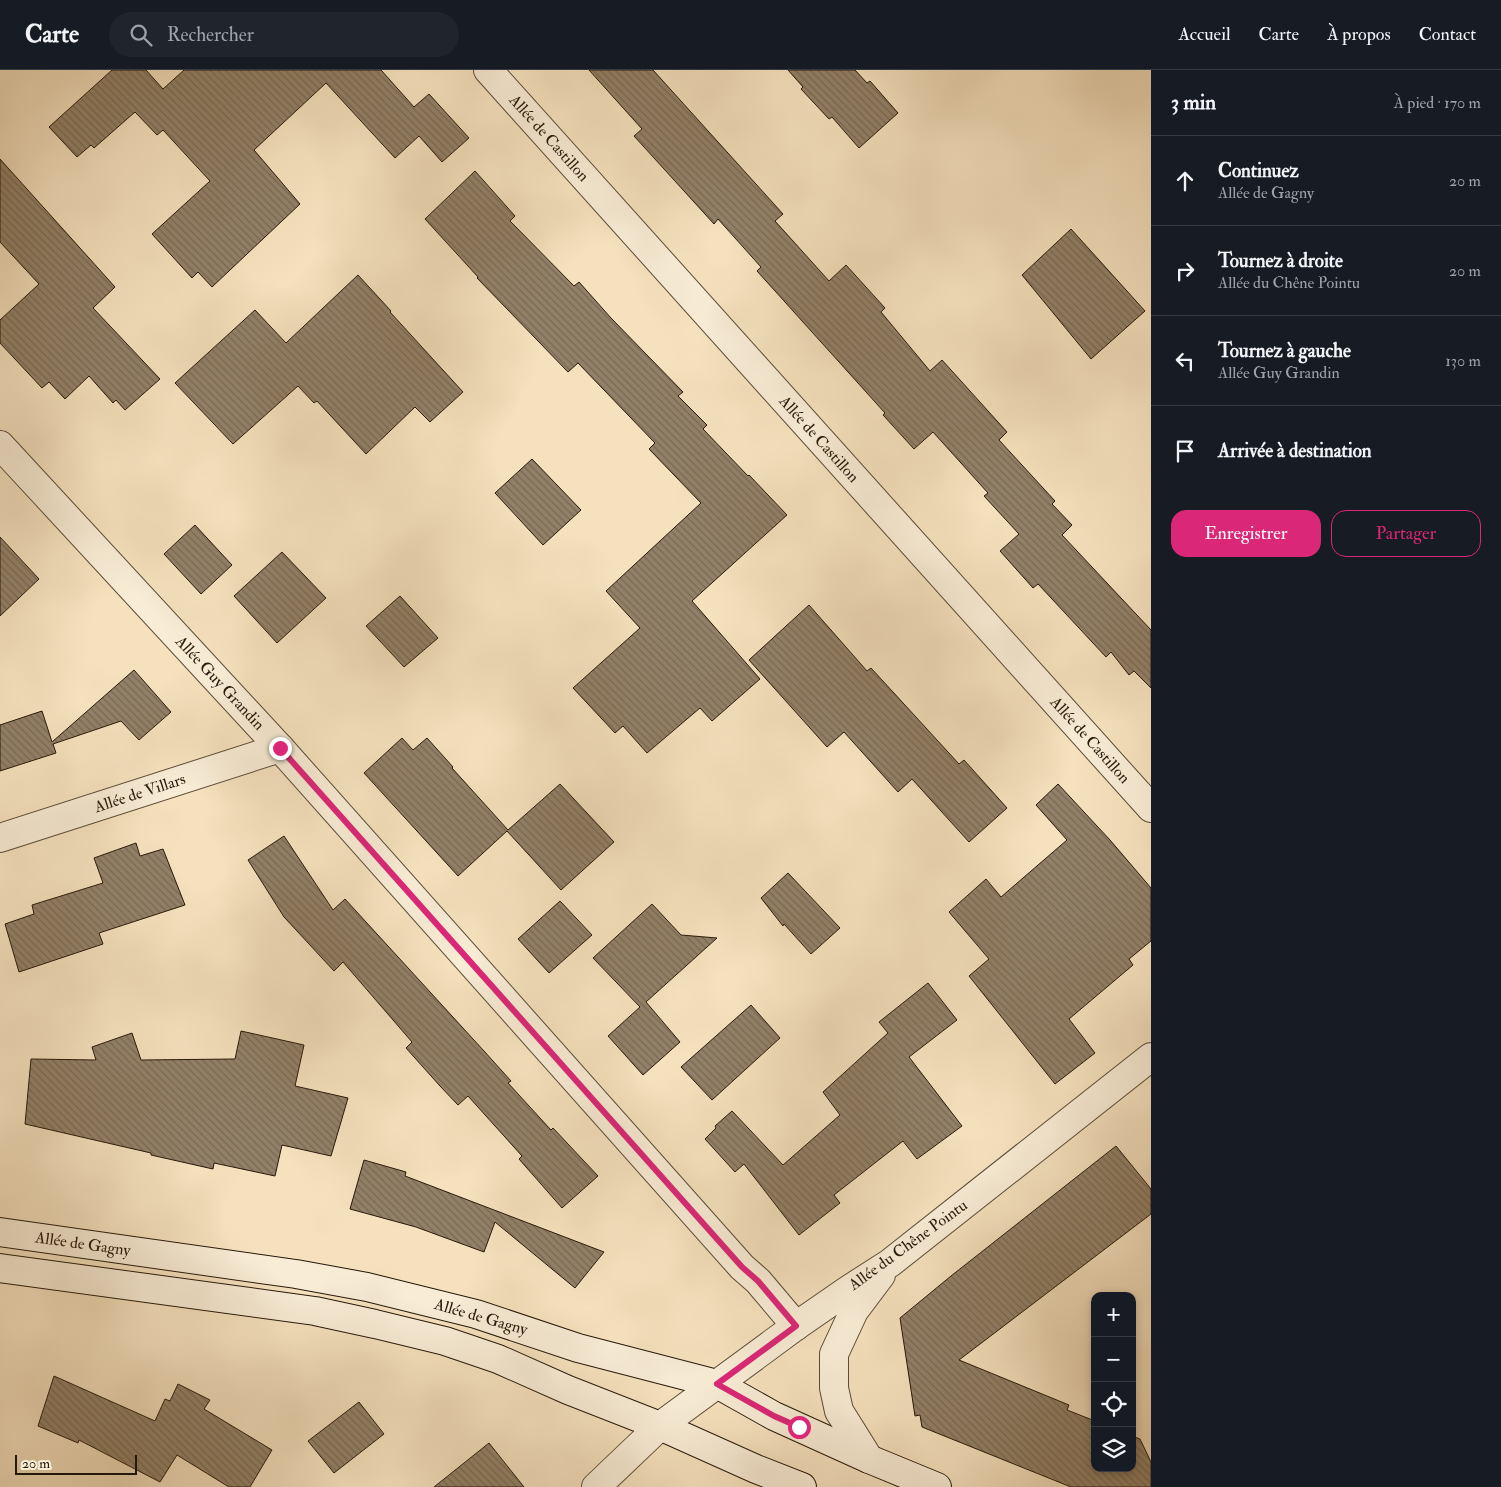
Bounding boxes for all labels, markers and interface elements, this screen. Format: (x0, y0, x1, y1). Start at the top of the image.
search box (109, 12, 459, 57)
text: Carte (25, 19, 79, 50)
icon: search (127, 21, 155, 49)
text: Rechercher (167, 23, 254, 47)
text: Accueil (1178, 23, 1231, 46)
text: Carte (1259, 23, 1299, 46)
text: À propos (1327, 23, 1391, 46)
text: Contact (1419, 23, 1476, 46)
text: 3 min (1171, 89, 1216, 116)
street label: Allée de Castillon (504, 90, 593, 186)
text: À pied · 170 m (1394, 93, 1481, 113)
text: Continuez (1218, 159, 1299, 183)
icon: ahead (1171, 167, 1199, 195)
text: 20 m (1449, 171, 1481, 191)
text: Allée de Gagny (1218, 183, 1314, 203)
text: Tournez à droite (1218, 249, 1343, 273)
icon: right (1171, 257, 1199, 285)
text: 20 m (1449, 261, 1481, 281)
text: Allée du Chêne Pointu (1218, 273, 1360, 293)
text: Tournez à gauche (1218, 339, 1351, 363)
icon: left (1171, 347, 1199, 375)
text: 130 m (1445, 351, 1481, 371)
text: Allée Guy Grandin (1218, 363, 1340, 383)
street label: Allée de Castillon (774, 391, 863, 487)
icon: arrive (1171, 437, 1199, 465)
text: Arrivée à destination (1218, 439, 1372, 463)
button: Enregistrer (1171, 510, 1321, 557)
button: Partager (1331, 510, 1481, 557)
street label: Allée Guy Grandin (170, 631, 269, 734)
street label: Allée de Castillon (1045, 692, 1134, 788)
route end (269, 737, 292, 760)
street label: Allée de Villars (91, 769, 188, 817)
street label: Allée du Chêne Pointu (844, 1195, 971, 1295)
street label: Allée de Gagny (33, 1227, 133, 1261)
map controls (1091, 1292, 1136, 1472)
button: + (1091, 1292, 1136, 1337)
street label: Allée de Gagny (431, 1294, 531, 1340)
button: − (1091, 1337, 1136, 1382)
button: locate (1091, 1382, 1136, 1427)
route start (788, 1416, 811, 1439)
button: layers (1091, 1427, 1136, 1472)
scale bar (15, 1452, 138, 1475)
text: 20 m (22, 1455, 50, 1472)

